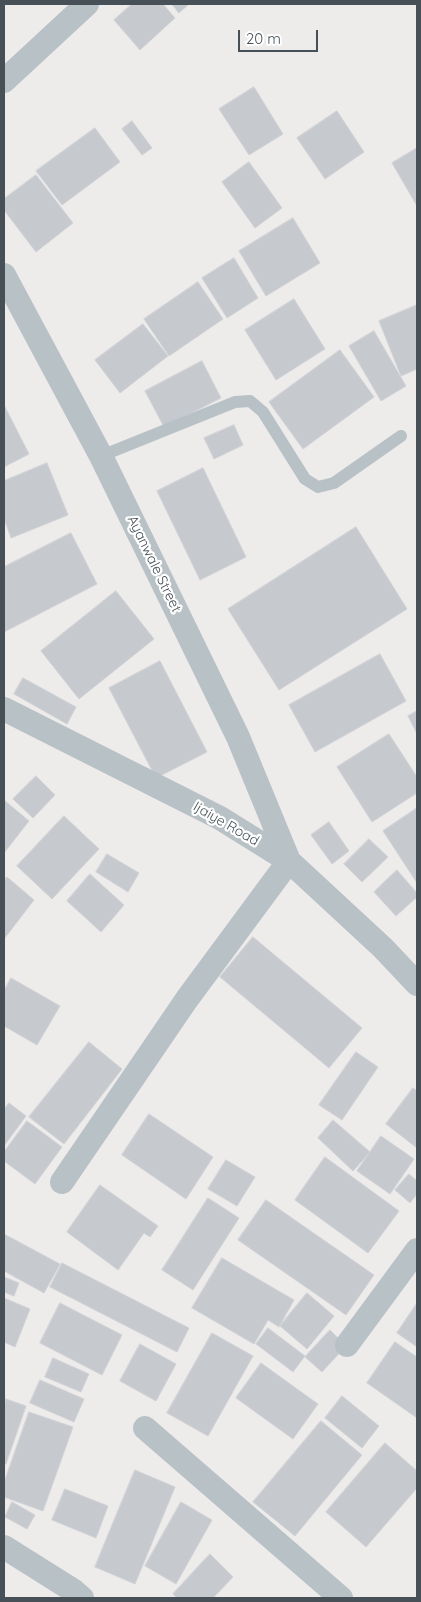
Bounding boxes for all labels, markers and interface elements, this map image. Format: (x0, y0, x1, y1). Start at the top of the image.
scale bar (241, 20, 321, 52)
text: 20 m (246, 29, 281, 48)
street label: Ayanwale Street (123, 513, 185, 615)
street label: Ijaiye Road (190, 798, 262, 850)

